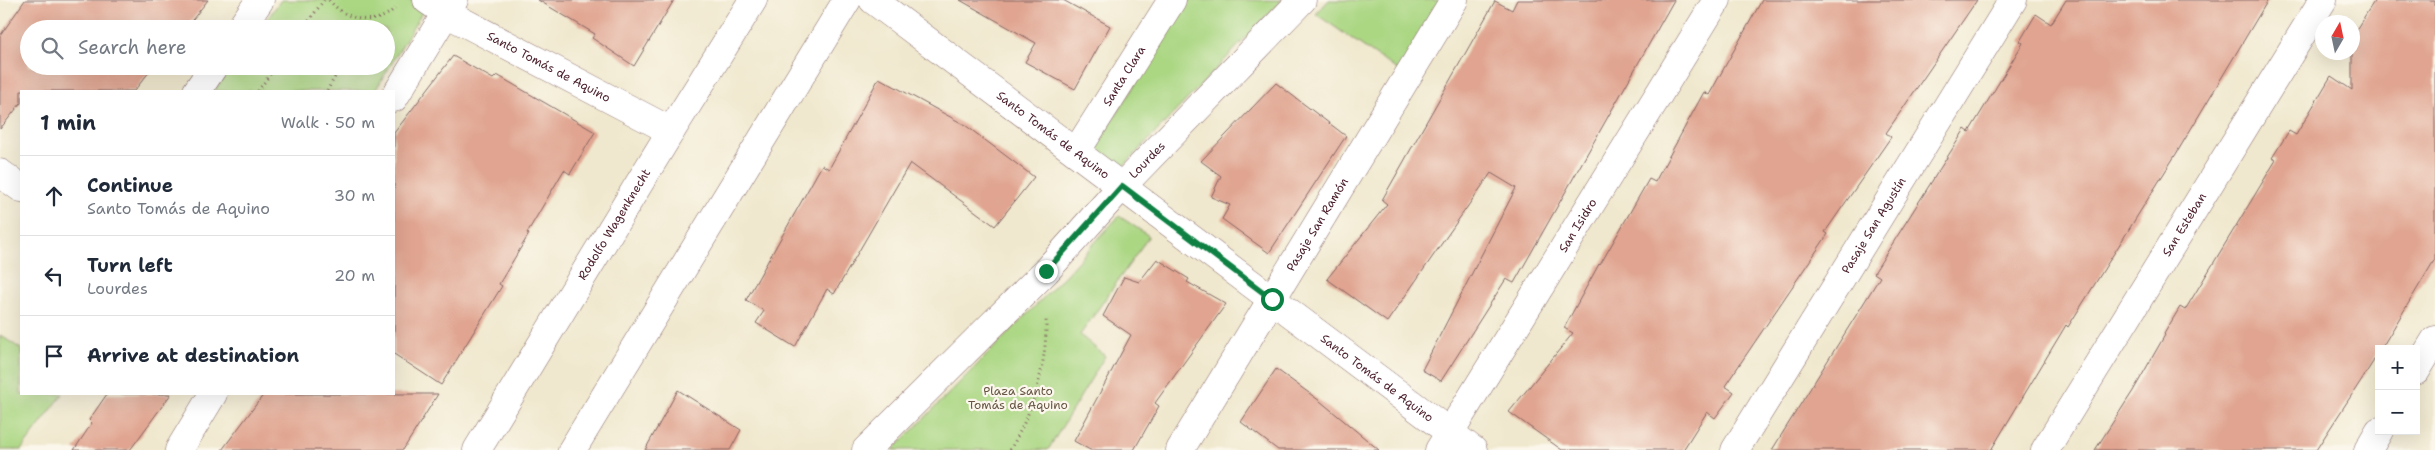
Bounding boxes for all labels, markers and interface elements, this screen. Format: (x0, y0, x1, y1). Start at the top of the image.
north arrow (2315, 15, 2360, 60)
search box (20, 20, 395, 75)
street label: Santo Tomás de Aquino (484, 28, 613, 106)
icon: search (38, 34, 66, 62)
text: Search here (78, 35, 187, 60)
street label: Santa Clara (1099, 42, 1149, 109)
street label: Santo Tomás de Aquino (993, 87, 1113, 183)
text: 1 min (40, 109, 96, 137)
text: Walk · 50 m (281, 112, 375, 133)
street label: Lourdes (1125, 138, 1169, 182)
street label: Rodolfo Wagenknecht (574, 166, 654, 283)
text: Continue (87, 173, 173, 198)
street label: Pasaje San Agustín (1838, 174, 1910, 277)
street label: Pasaje San Ramón (1283, 175, 1352, 274)
icon: ahead (40, 182, 68, 210)
text: 30 m (334, 185, 375, 206)
street label: San Esteban (2159, 190, 2210, 259)
street label: San Isidro (1555, 195, 1600, 255)
text: Santo Tomás de Aquino (87, 198, 270, 219)
text: Turn left (87, 253, 173, 278)
route end (1035, 260, 1058, 283)
icon: left (40, 262, 68, 290)
text: 20 m (334, 265, 375, 286)
text: Lourdes (87, 278, 148, 299)
route start (1261, 288, 1284, 311)
street label: Santo Tomás de Aquino (1317, 330, 1437, 426)
icon: arrive (40, 342, 68, 370)
text: Arrive at destination (87, 343, 299, 368)
map controls (2375, 345, 2420, 435)
button: + (2375, 345, 2420, 390)
park label: Plaza Santo Tomás de Aquino (968, 383, 1068, 413)
button: − (2375, 390, 2420, 435)

